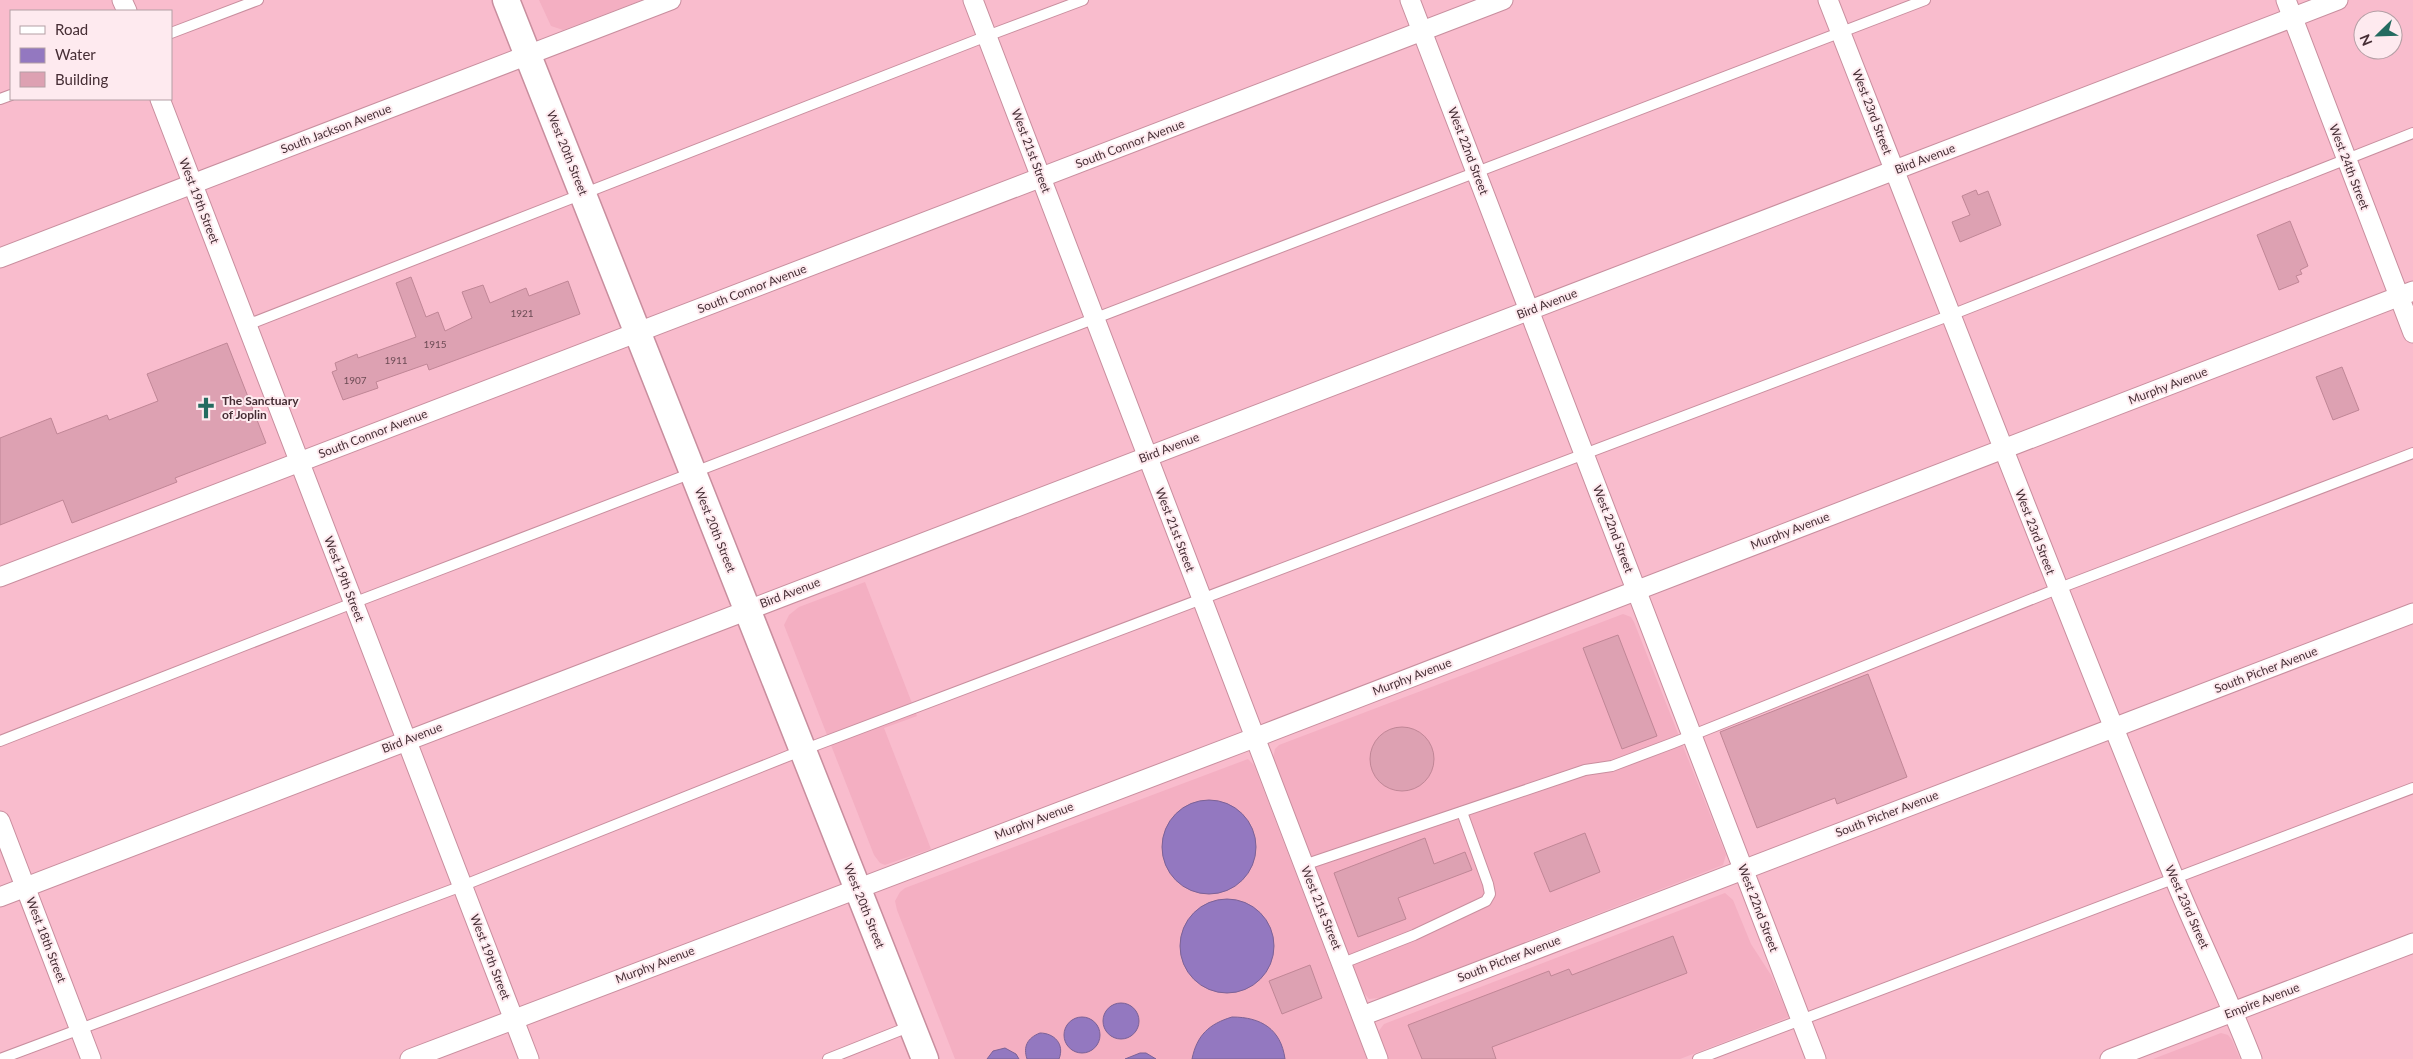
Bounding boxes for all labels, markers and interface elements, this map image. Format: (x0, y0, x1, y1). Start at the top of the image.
legend (10, 10, 172, 100)
north arrow (2353, 10, 2403, 60)
text: Road (55, 20, 88, 38)
text: N (2356, 32, 2376, 49)
text: Water (55, 45, 96, 63)
street label: West 23rd Street (1849, 67, 1896, 157)
text: Building (55, 70, 108, 88)
street label: South Jackson Avenue (278, 100, 393, 157)
street label: West 22nd Street (1445, 105, 1492, 197)
street label: West 21st Street (1009, 107, 1055, 196)
street label: West 20th Street (544, 108, 592, 198)
street label: South Connor Avenue (1073, 116, 1186, 171)
street label: West 24th Street (2326, 122, 2373, 212)
street label: Bird Avenue (1892, 140, 1957, 177)
street label: West 19th Street (176, 156, 223, 246)
street label: South Connor Avenue (695, 261, 808, 316)
street label: Bird Avenue (1514, 285, 1579, 322)
house number: 1921 (510, 307, 534, 319)
house number: 1915 (423, 338, 447, 350)
house number: 1911 (384, 354, 408, 366)
street label: Murphy Avenue (2126, 364, 2210, 408)
house number: 1907 (343, 374, 367, 386)
place label: The Sanctuary of Joplin (222, 393, 299, 422)
church icon: The Sanctuary of Joplin (193, 395, 219, 421)
street label: South Connor Avenue (316, 406, 429, 461)
street label: Bird Avenue (1136, 429, 1201, 466)
street label: West 22nd Street (1590, 483, 1637, 575)
street label: West 20th Street (692, 485, 740, 575)
street label: West 21st Street (1153, 486, 1199, 575)
street label: West 23rd Street (2012, 487, 2059, 577)
street label: Murphy Avenue (1748, 509, 1832, 553)
street label: West 19th Street (321, 534, 368, 624)
street label: Bird Avenue (757, 574, 822, 611)
street label: South Picher Avenue (2212, 643, 2320, 696)
street label: Murphy Avenue (1370, 655, 1454, 699)
street label: Bird Avenue (379, 719, 444, 756)
street label: South Picher Avenue (1833, 787, 1941, 840)
street label: Murphy Avenue (992, 799, 1076, 843)
street label: West 20th Street (841, 861, 889, 951)
street label: West 22nd Street (1735, 862, 1782, 954)
street label: West 23rd Street (2162, 863, 2213, 952)
street label: West 21st Street (1298, 864, 1345, 952)
street label: West 18th Street (23, 895, 70, 985)
street label: West 19th Street (467, 912, 514, 1002)
street label: South Picher Avenue (1455, 932, 1563, 985)
street label: Murphy Avenue (613, 943, 697, 987)
street label: Empire Avenue (2222, 979, 2301, 1022)

